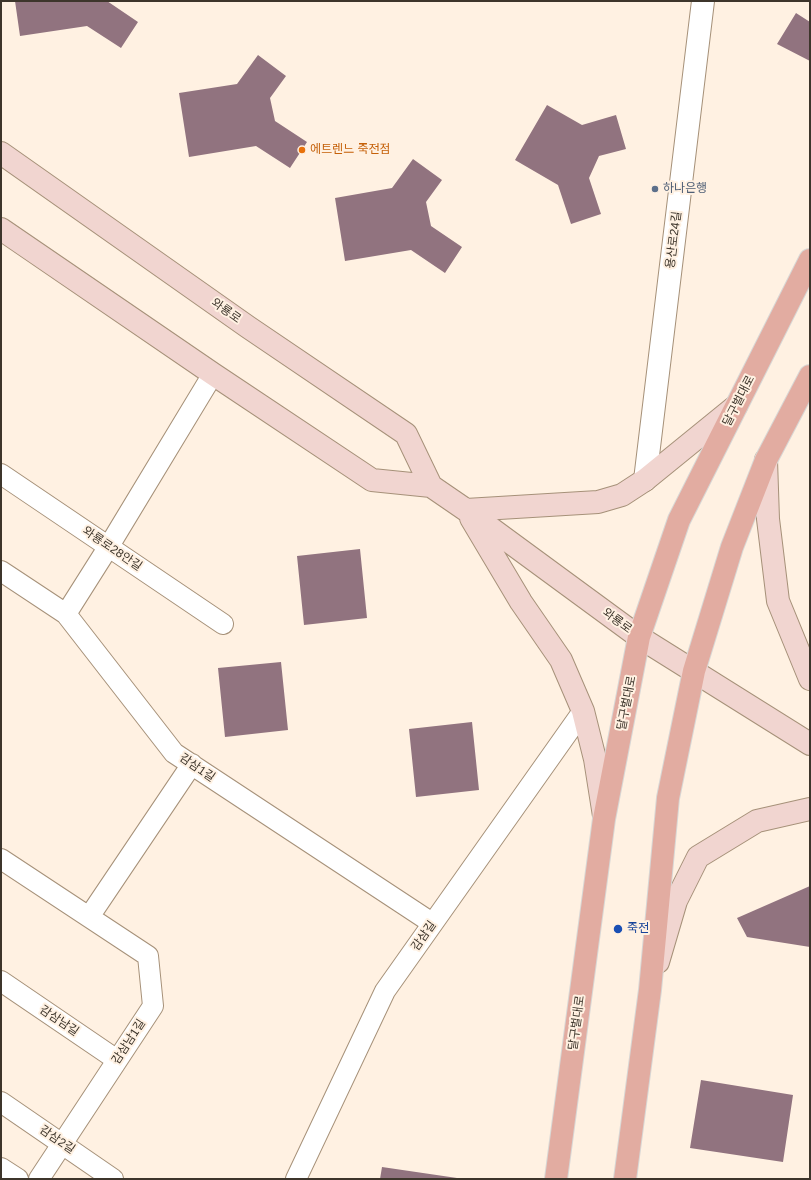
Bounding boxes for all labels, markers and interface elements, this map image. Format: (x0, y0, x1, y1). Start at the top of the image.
place label: 에트렌느 죽전점 (310, 143, 391, 157)
marker: 에트렌느 죽전점 (297, 145, 307, 155)
place label: 하나은행 (663, 182, 707, 196)
marker: 하나은행 (650, 184, 660, 194)
street label: 용산로24길 (663, 211, 685, 269)
street label: 와룡로 (208, 296, 244, 326)
street label: 달구벌대로 (720, 373, 758, 429)
street label: 와룡로28안길 (80, 524, 144, 574)
street label: 와룡로 (599, 605, 635, 637)
street label: 달구벌대로 (615, 675, 639, 731)
street label: 감삼1길 (176, 751, 218, 785)
street label: 감삼길 (409, 918, 439, 954)
place label: 죽전 (627, 922, 649, 936)
marker: 죽전 (612, 923, 624, 935)
street label: 달구벌대로 (566, 995, 588, 1051)
street label: 감삼남길 (37, 1003, 81, 1039)
street label: 감삼남1길 (109, 1017, 149, 1067)
street label: 감삼2길 (36, 1123, 78, 1157)

